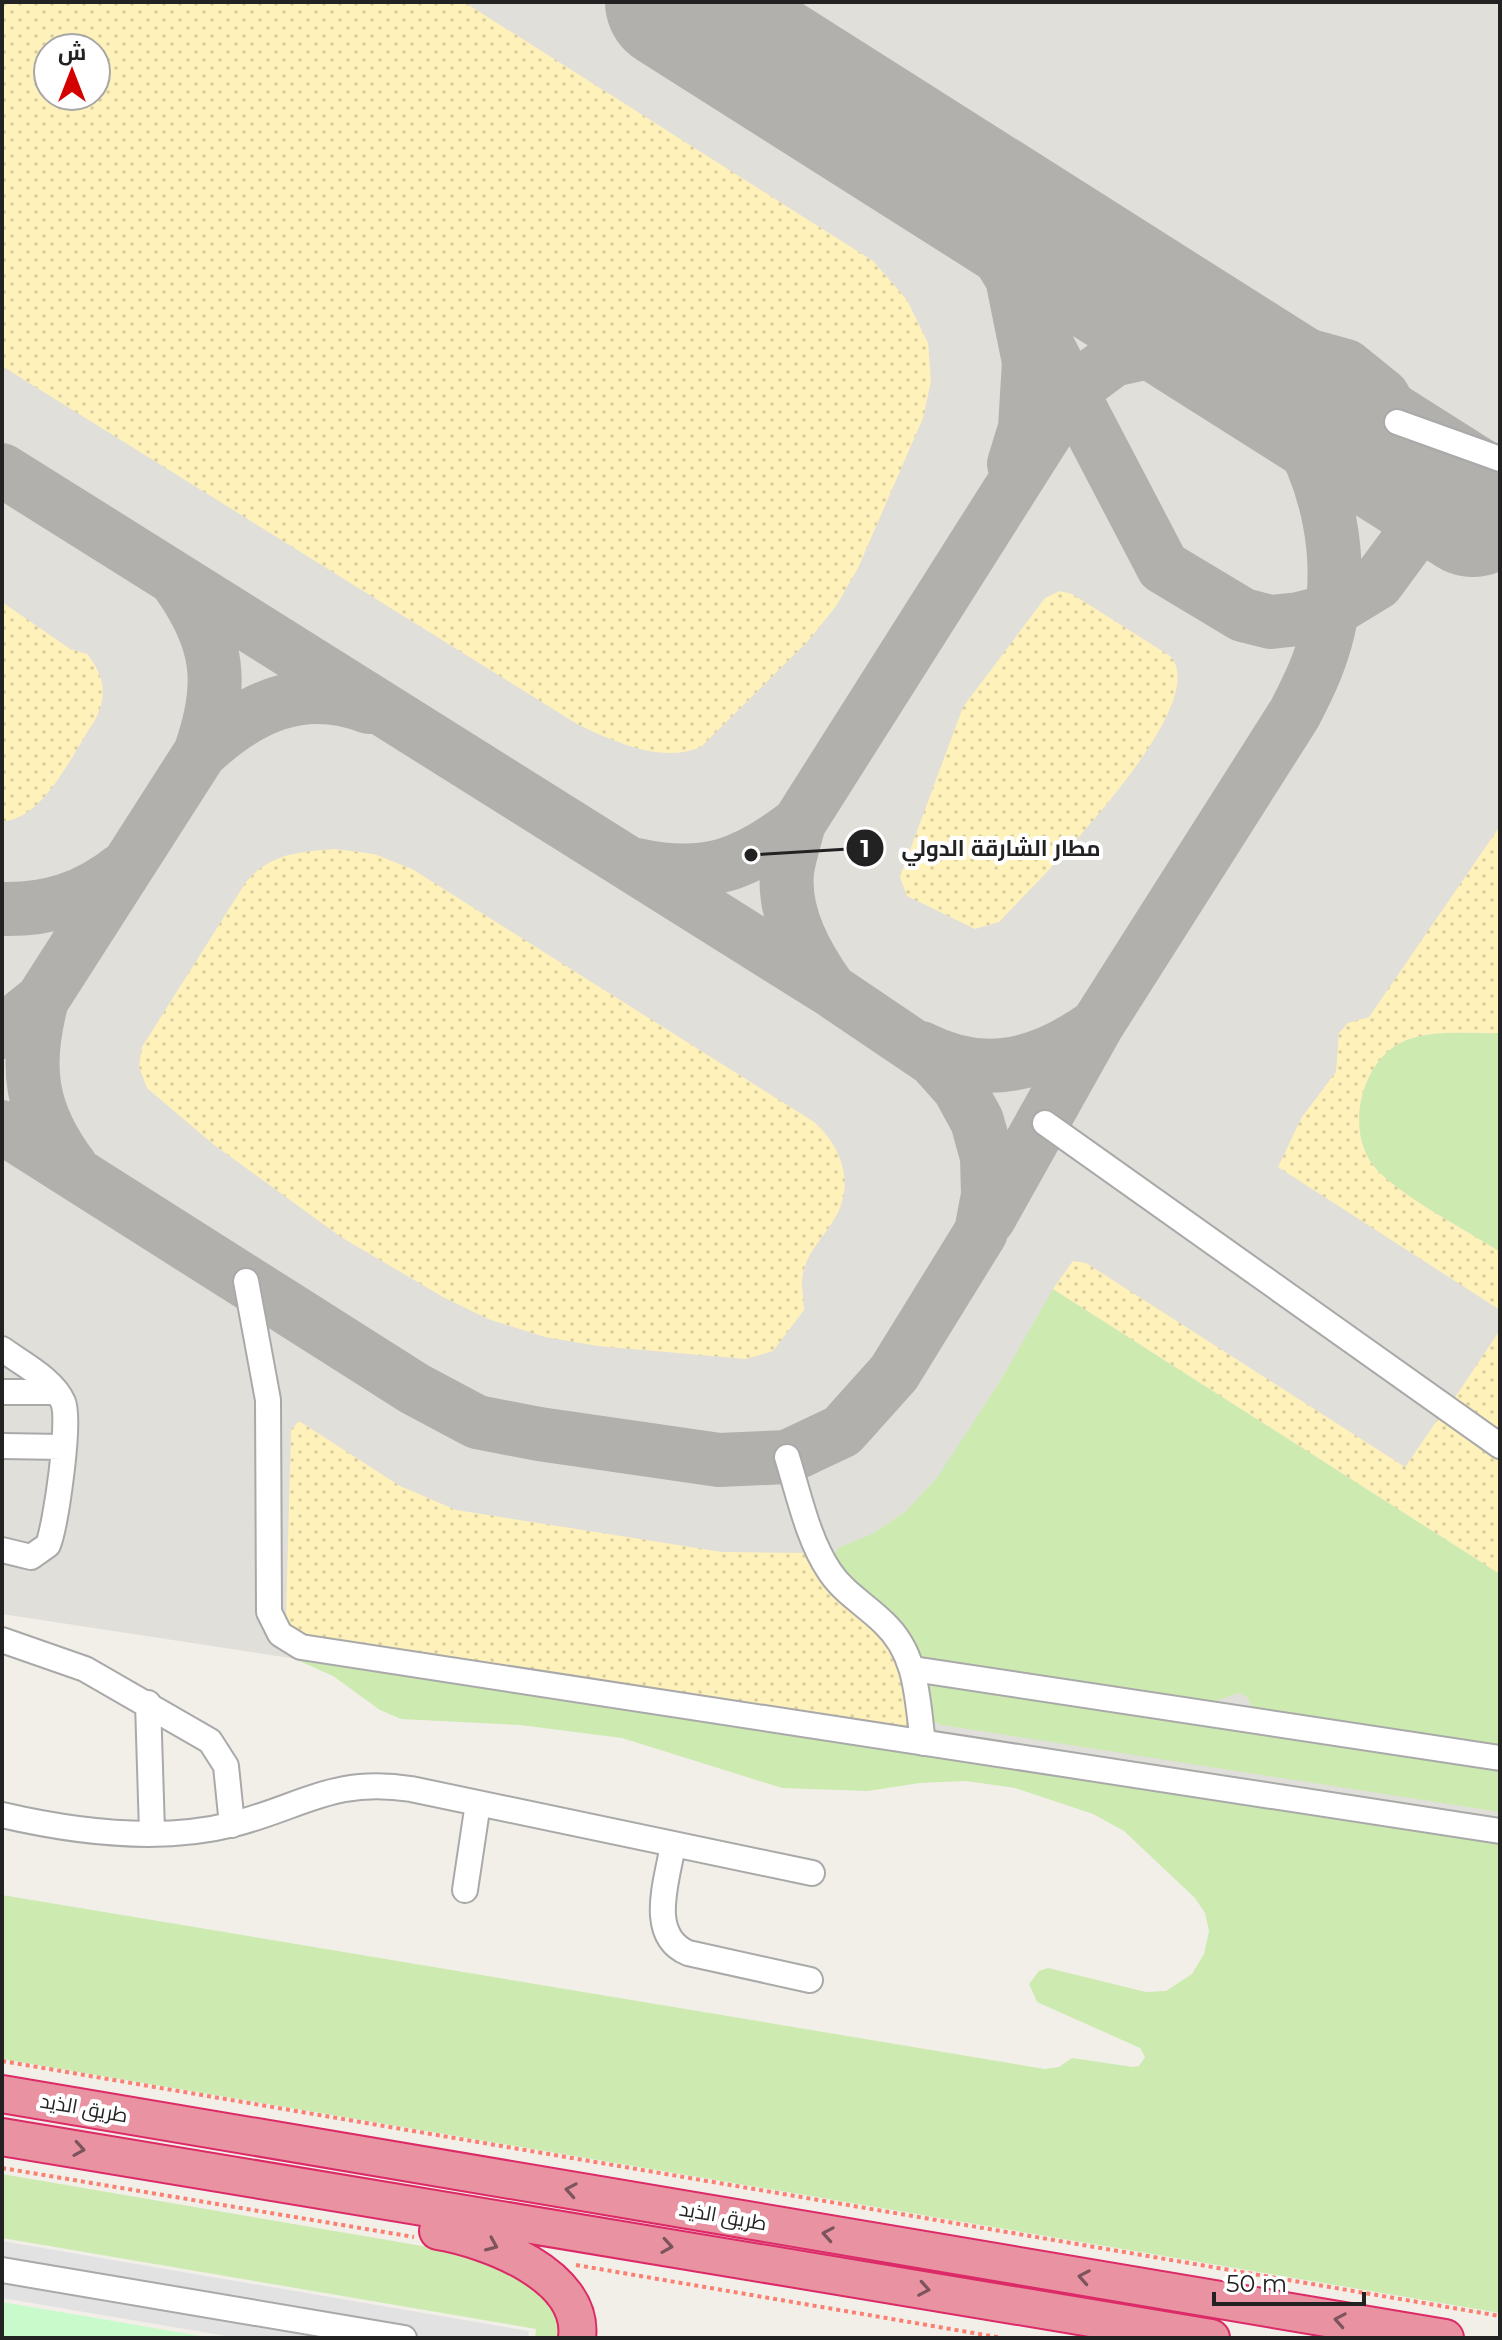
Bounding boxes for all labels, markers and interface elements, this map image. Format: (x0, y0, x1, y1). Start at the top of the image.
north arrow (32, 32, 112, 112)
text: ش (58, 39, 86, 66)
callout: مطار الشارقة الدولي (845, 825, 1116, 871)
text: 1 (860, 834, 870, 863)
text: مطار الشارقة الدولي (901, 835, 1101, 866)
street label: طريق الذيد (38, 2088, 130, 2128)
one-way arrow (72, 2140, 86, 2157)
one-way arrow (564, 2183, 578, 2200)
street label: طريق الذيد (677, 2196, 769, 2236)
one-way arrow (821, 2226, 834, 2243)
one-way arrow (484, 2236, 498, 2252)
one-way arrow (660, 2237, 674, 2254)
scale bar (1214, 2256, 1364, 2306)
one-way arrow (1077, 2269, 1091, 2286)
text: 50 m (1226, 2269, 1287, 2298)
one-way arrow (917, 2279, 930, 2296)
one-way arrow (1333, 2313, 1347, 2330)

